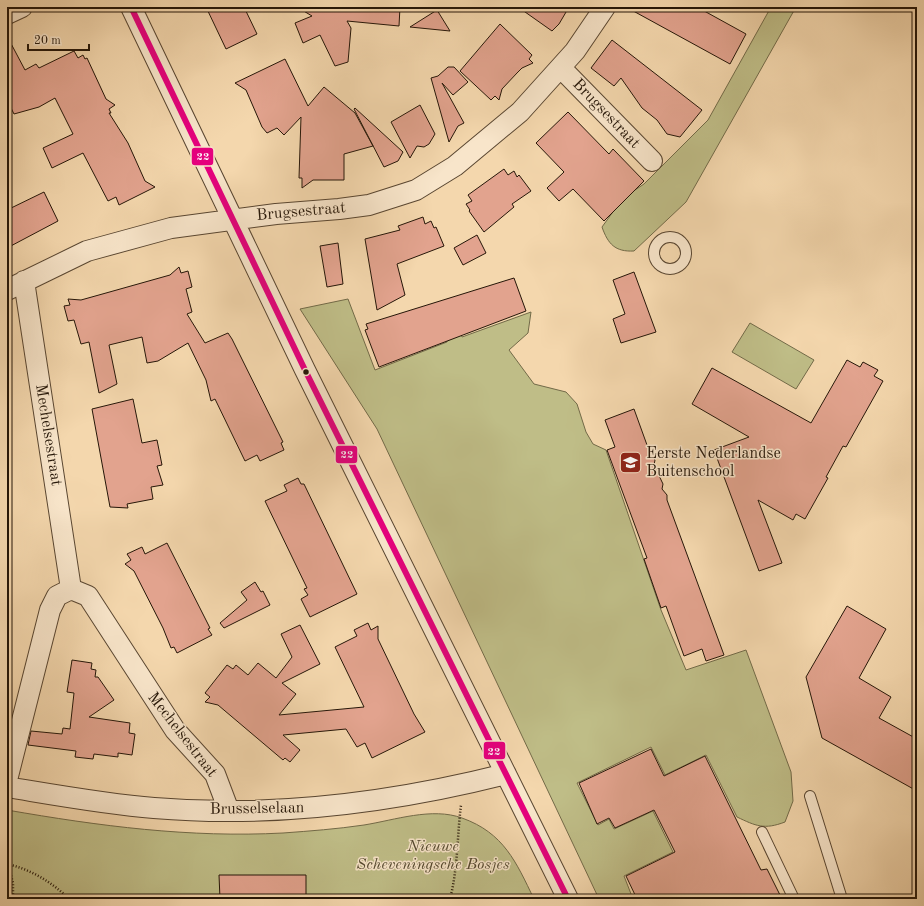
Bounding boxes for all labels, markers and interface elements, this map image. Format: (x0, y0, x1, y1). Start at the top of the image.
scale bar (28, 26, 89, 52)
text: 20 m (34, 35, 61, 47)
street label: Brugsestraat (569, 76, 643, 152)
line badge: 22 (191, 147, 214, 166)
text: 22 (197, 152, 209, 163)
street label: Brugsestraat (256, 200, 347, 224)
unlabelled marker (301, 367, 311, 377)
street label: Mechelsestraat (32, 383, 64, 487)
line badge: 22 (335, 445, 358, 464)
place label: Eerste Nederlandse Buitenschool (646, 446, 781, 480)
text: 22 (341, 450, 353, 461)
school or university icon: Eerste Nederlandse Buitenschool (617, 450, 643, 476)
street label: Mechelsestraat (144, 690, 220, 781)
line badge: 22 (483, 741, 506, 760)
text: 22 (488, 747, 500, 758)
street label: Brusselselaan (209, 800, 305, 818)
park label: Nieuwe Scheveningsche Bosjes (356, 839, 510, 873)

